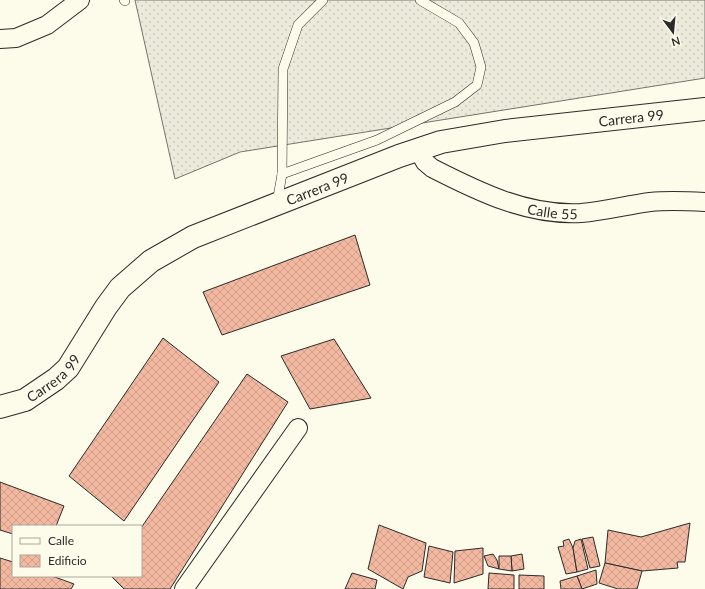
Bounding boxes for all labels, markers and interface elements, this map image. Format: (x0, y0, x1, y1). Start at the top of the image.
north arrow (653, 12, 693, 52)
text: N (670, 35, 682, 50)
street label: Carrera 99 (598, 105, 665, 129)
street label: Carrera 99 (284, 168, 351, 208)
street label: Calle 55 (526, 199, 578, 222)
street label: Carrera 99 (23, 351, 83, 405)
legend (12, 525, 142, 577)
text: Calle (48, 533, 74, 548)
text: Edificio (48, 553, 87, 568)

